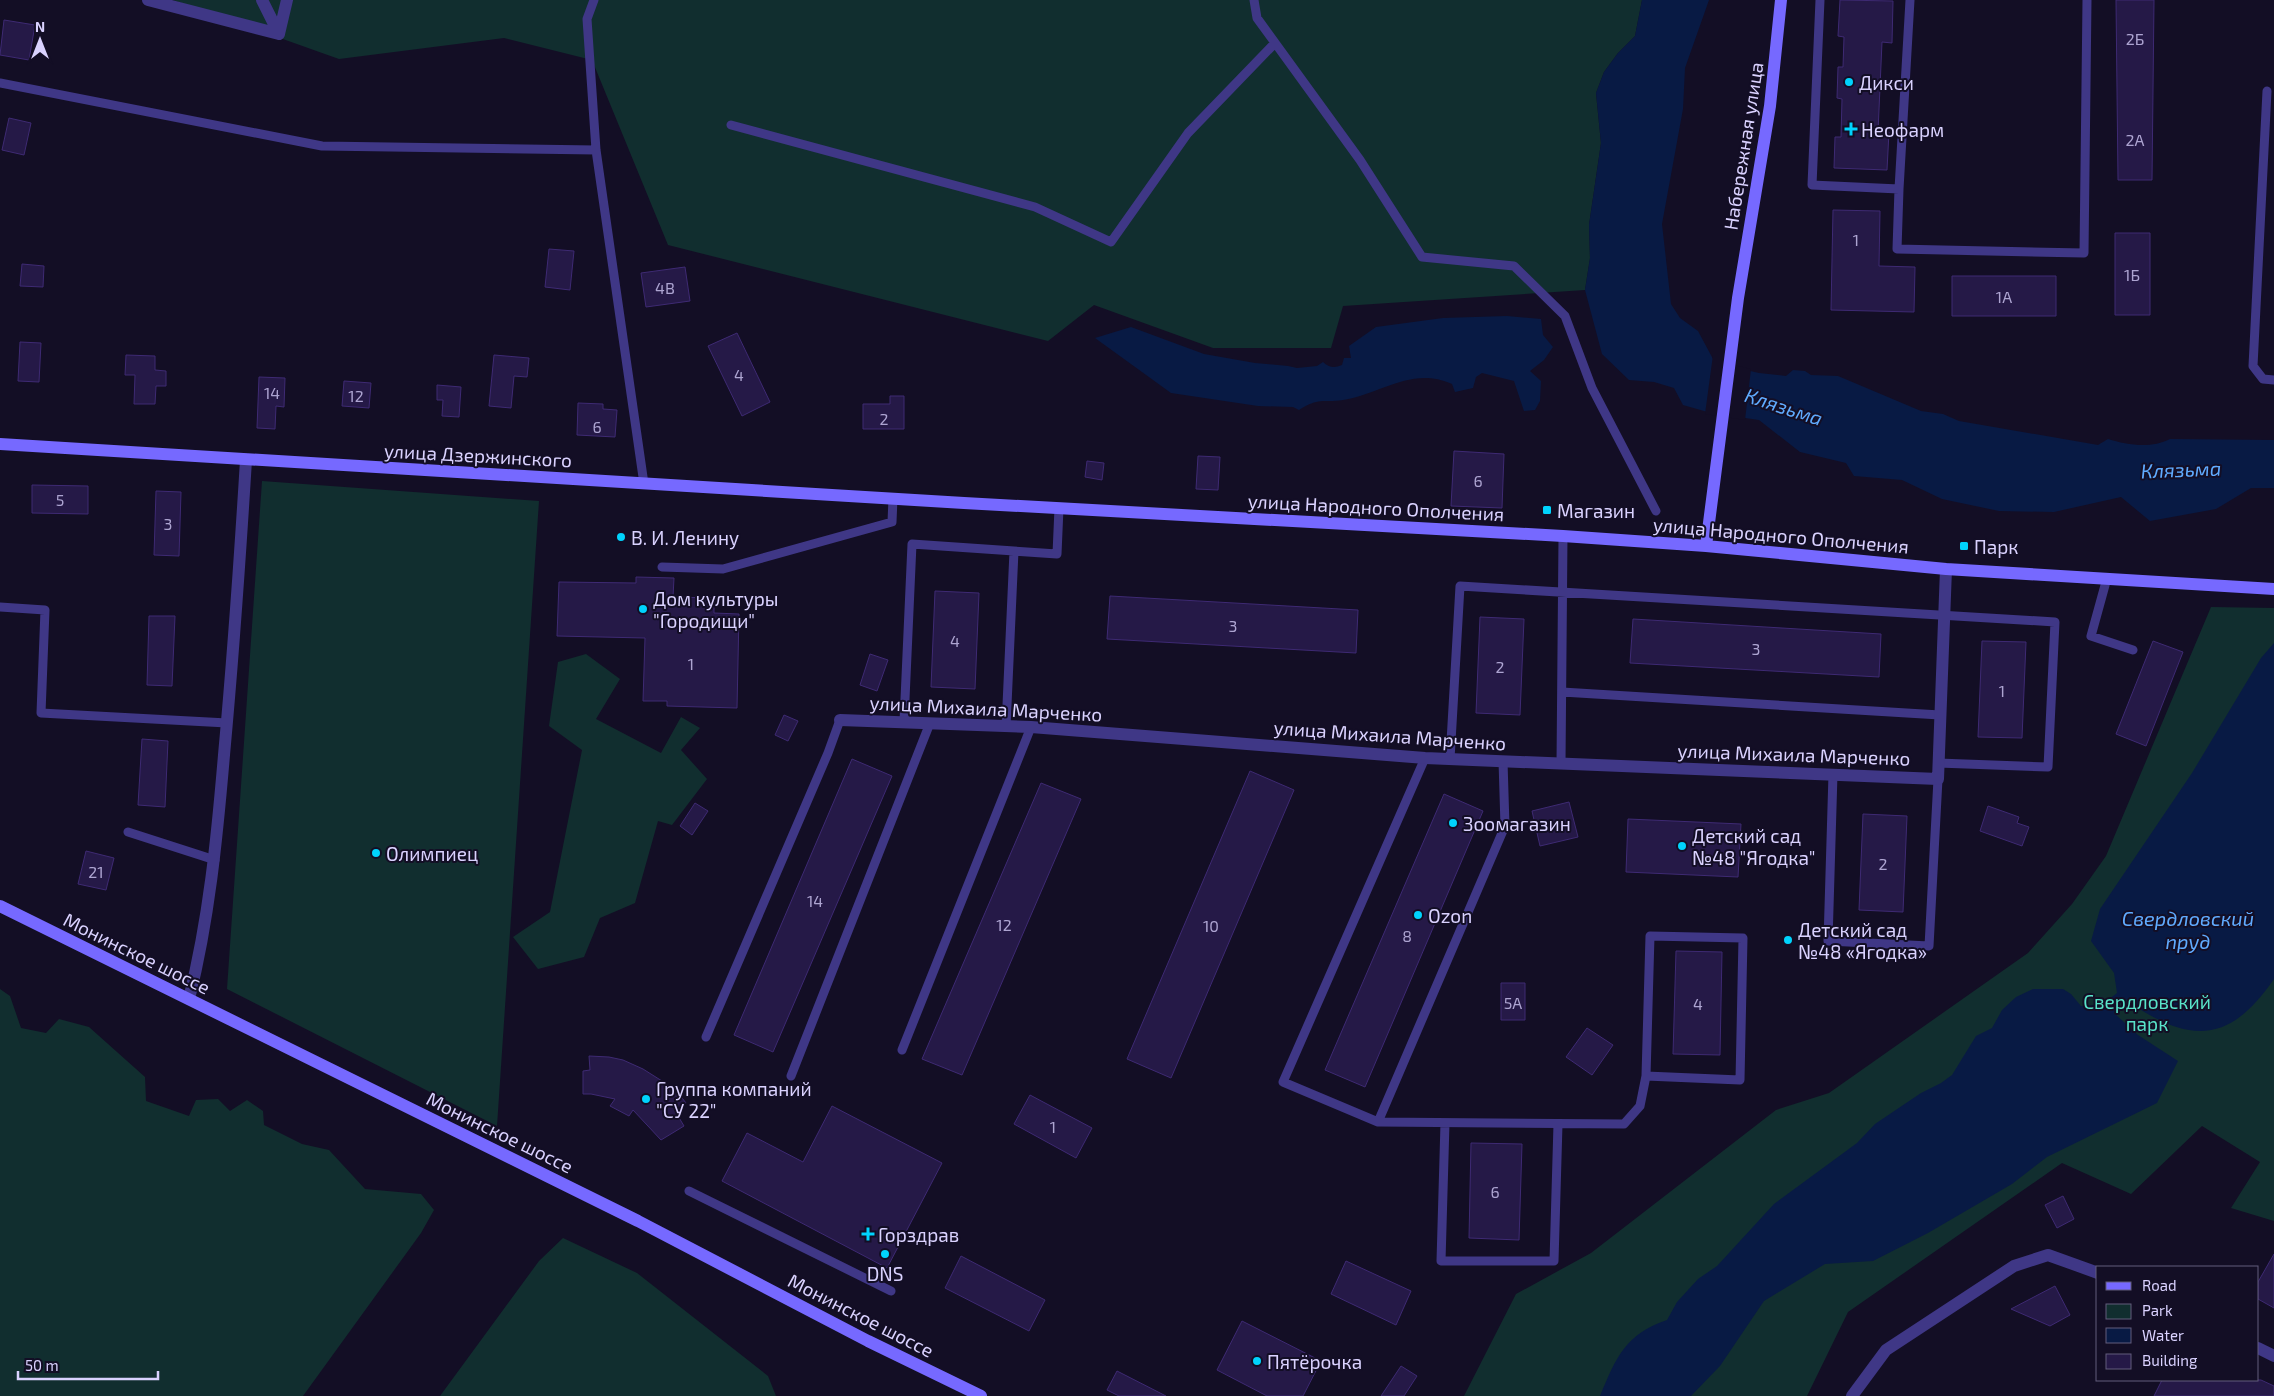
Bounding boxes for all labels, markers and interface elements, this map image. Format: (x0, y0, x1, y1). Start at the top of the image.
north arrow (15, 15, 65, 65)
text: N (35, 18, 45, 35)
house number: 2Б (2126, 29, 2144, 48)
street label: Набережная улица (1718, 60, 1769, 232)
place label: Дикси (1859, 71, 1914, 94)
marker: Дикси (1843, 76, 1855, 88)
place label: Неофарм (1861, 118, 1944, 141)
marker: Неофарм (1845, 123, 1857, 135)
house number: 2А (2126, 130, 2145, 149)
house number: 1 (1853, 230, 1859, 249)
house number: 1Б (2124, 265, 2140, 284)
house number: 4В (655, 278, 675, 297)
house number: 1А (1996, 287, 2012, 306)
house number: 4 (734, 365, 744, 384)
water label: Клязьма (1742, 382, 1826, 430)
house number: 14 (264, 383, 280, 402)
house number: 12 (348, 386, 364, 405)
house number: 2 (880, 409, 889, 428)
house number: 6 (592, 417, 602, 436)
street label: улица Дзержинского (383, 439, 573, 472)
water label: Клязьма (2140, 456, 2222, 482)
house number: 6 (1473, 471, 1483, 490)
street label: улица Народного Ополчения (1247, 489, 1505, 526)
house number: 5 (56, 490, 64, 509)
place label: Магазин (1557, 499, 1635, 522)
marker: Магазин (1541, 504, 1553, 516)
street label: улица Народного Ополчения (1652, 512, 1910, 559)
house number: 3 (164, 514, 172, 533)
place label: В. И. Ленину (631, 526, 739, 550)
marker: В. И. Ленину (615, 531, 627, 543)
place label: Парк (1974, 535, 2018, 558)
marker: Парк (1958, 540, 1970, 552)
place label: Дом культуры "Городищи" (653, 587, 779, 632)
marker: Дом культуры "Городищи" (637, 603, 649, 615)
house number: 3 (1229, 616, 1237, 635)
house number: 4 (950, 631, 960, 650)
house number: 3 (1752, 639, 1760, 658)
house number: 1 (688, 654, 694, 673)
house number: 2 (1496, 657, 1505, 676)
house number: 1 (1999, 681, 2005, 700)
street label: улица Михаила Марченко (869, 690, 1103, 727)
street label: улица Михаила Марченко (1273, 715, 1507, 756)
street label: улица Михаила Марченко (1677, 738, 1911, 771)
place label: Зоомагазин (1463, 812, 1571, 835)
marker: Зоомагазин (1447, 817, 1459, 829)
place label: Детский сад №48 "Ягодка" (1692, 824, 1815, 869)
marker: Детский сад №48 "Ягодка" (1676, 840, 1688, 852)
place label: Олимпиец (386, 842, 478, 865)
marker: Олимпиец (370, 847, 382, 859)
house number: 2 (1879, 854, 1888, 873)
house number: 21 (88, 862, 104, 881)
house number: 14 (807, 891, 823, 910)
place label: Ozon (1428, 904, 1472, 927)
water label: Свердловский пруд (2122, 906, 2254, 953)
street label: Монинское шоссе (60, 908, 214, 998)
marker: Ozon (1412, 909, 1424, 921)
house number: 12 (996, 915, 1012, 934)
house number: 10 (1203, 916, 1219, 935)
place label: Детский сад №48 «Ягодка» (1798, 918, 1927, 963)
house number: 8 (1402, 926, 1412, 945)
marker: Детский сад №48 «Ягодка» (1782, 934, 1794, 946)
park label: Свердловский парк (2083, 990, 2211, 1035)
house number: 5А (1504, 993, 1522, 1012)
house number: 4 (1693, 994, 1703, 1013)
place label: Группа компаний "СУ 22" (656, 1077, 812, 1122)
street label: Монинское шоссе (423, 1087, 577, 1177)
marker: Группа компаний "СУ 22" (640, 1093, 652, 1105)
house number: 1 (1050, 1117, 1056, 1136)
house number: 6 (1490, 1182, 1500, 1201)
place label: Горздрав (878, 1223, 959, 1246)
marker: Горздрав (862, 1228, 874, 1240)
marker: DNS (879, 1248, 891, 1260)
place label: DNS (867, 1262, 903, 1285)
legend (2096, 1266, 2259, 1381)
street label: Монинское шоссе (784, 1268, 938, 1362)
text: Road (2142, 1276, 2177, 1294)
text: Park (2142, 1301, 2173, 1319)
text: Water (2142, 1326, 2184, 1344)
scale bar (18, 1348, 158, 1380)
place label: Пятёрочка (1267, 1350, 1362, 1373)
text: Building (2142, 1351, 2198, 1369)
marker: Пятёрочка (1251, 1355, 1263, 1367)
text: 50 m (25, 1356, 59, 1374)

